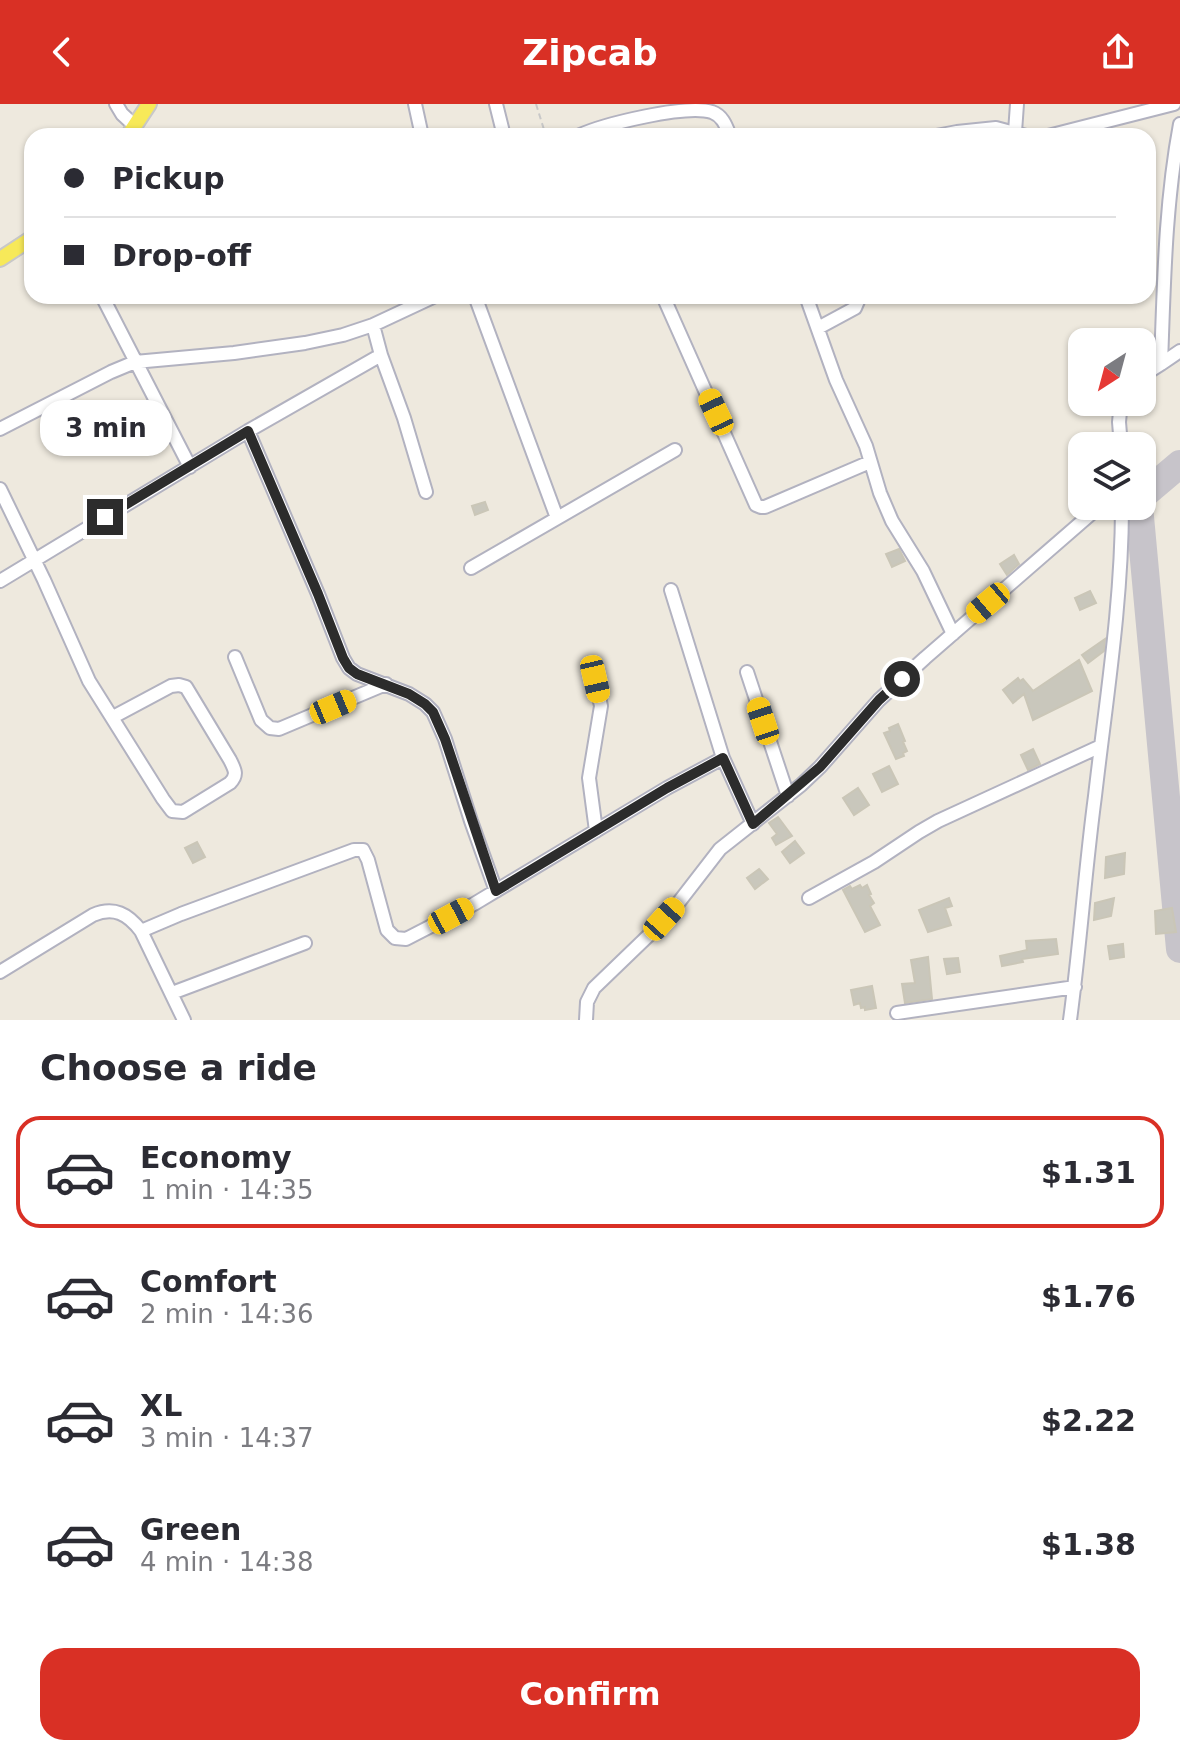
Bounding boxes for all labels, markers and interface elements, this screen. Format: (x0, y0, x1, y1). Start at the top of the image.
icon: back (40, 30, 84, 74)
icon: share (1096, 30, 1140, 74)
text: Zipcab (522, 32, 658, 73)
text: Pickup (112, 161, 225, 196)
text: Drop-off (112, 238, 251, 273)
north arrow (1068, 328, 1156, 416)
map controls (1068, 328, 1156, 520)
car (695, 385, 737, 439)
callout: 3 min (39, 401, 171, 457)
text: 3 min (65, 413, 147, 443)
button: layers (1068, 432, 1156, 520)
route end (87, 499, 123, 535)
car (962, 578, 1014, 628)
car (578, 653, 612, 705)
route start (884, 661, 920, 697)
car (306, 687, 360, 727)
car (744, 694, 782, 748)
car (639, 893, 689, 945)
car (424, 894, 478, 938)
text: Choose a ride (40, 1047, 317, 1088)
icon: car (44, 1136, 116, 1208)
text: Economy (140, 1140, 292, 1175)
text: $1.31 (1041, 1155, 1136, 1190)
text: 1 min · 14:35 (140, 1175, 314, 1205)
icon: car (44, 1260, 116, 1332)
text: Comfort (140, 1264, 277, 1299)
text: $1.76 (1041, 1279, 1136, 1314)
text: 2 min · 14:36 (140, 1299, 314, 1329)
icon: car (44, 1384, 116, 1456)
text: XL (140, 1388, 182, 1423)
text: $2.22 (1041, 1403, 1136, 1438)
text: 3 min · 14:37 (140, 1423, 314, 1453)
icon: car (44, 1508, 116, 1580)
text: Green (140, 1512, 241, 1547)
text: $1.38 (1041, 1527, 1136, 1562)
text: 4 min · 14:38 (140, 1547, 314, 1577)
button: Confirm (40, 1648, 1140, 1740)

